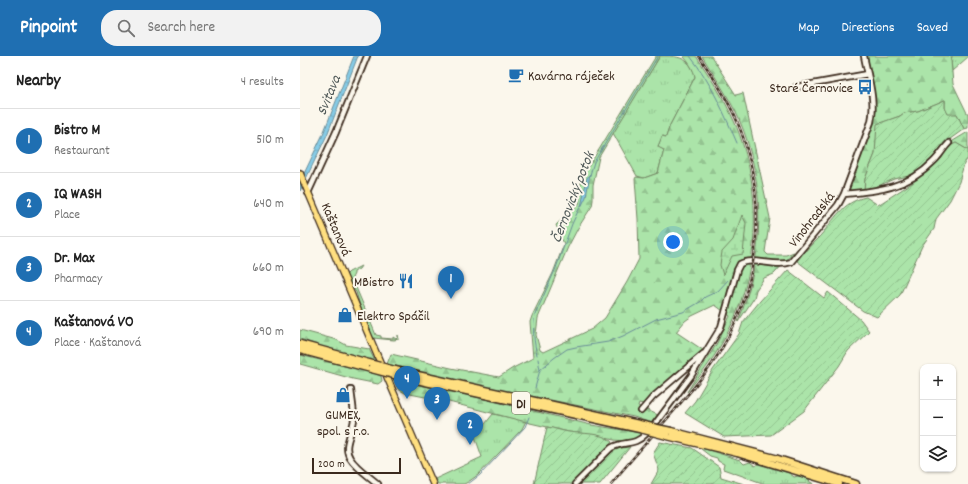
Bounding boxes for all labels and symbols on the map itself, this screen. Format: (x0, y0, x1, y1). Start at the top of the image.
cafe icon: Kavárna ráječek (507, 66, 525, 84)
place label: Kavárna ráječek (528, 67, 615, 87)
water label: Svitava (312, 72, 348, 119)
bus stop icon: Staré Černovice (856, 78, 874, 96)
place label: Staré Černovice (770, 79, 853, 99)
water label: Černovický potok (546, 147, 602, 246)
street label: Vinohradská (785, 188, 841, 252)
street label: Kaštanová (315, 200, 355, 260)
your location (663, 232, 683, 252)
pin: 1 (438, 266, 464, 299)
restaurant icon: MBistro (397, 272, 415, 290)
place label: MBistro (354, 273, 394, 293)
shop icon: Elektro Spáčil (336, 306, 354, 324)
place label: Elektro Spáčil (357, 307, 430, 327)
pin: 4 (394, 366, 420, 399)
shop icon: GUMEX, spol. s r.o. (334, 386, 352, 404)
pin: 3 (424, 387, 450, 420)
road number: D1 (512, 392, 530, 414)
place label: GUMEX, spol. s r.o. (317, 406, 369, 442)
pin: 2 (457, 412, 483, 445)
scale bar (312, 456, 401, 475)

